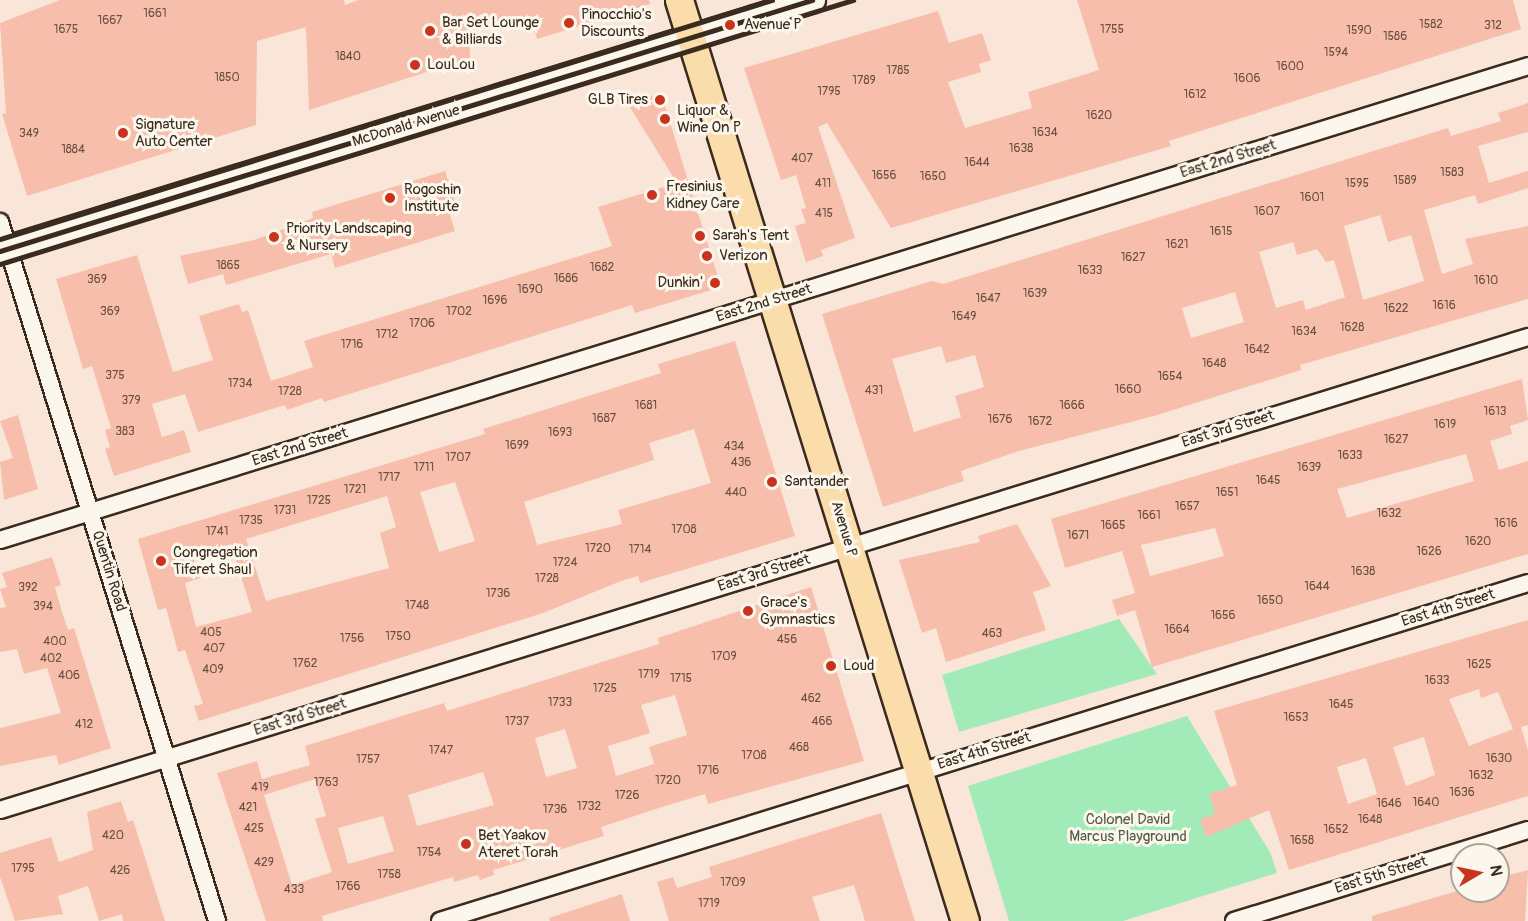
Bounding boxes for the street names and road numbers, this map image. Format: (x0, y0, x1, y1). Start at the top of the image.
street label: McDonald Avenue (350, 101, 462, 151)
street label: East 2nd Street (1178, 136, 1278, 182)
street label: East 2nd Street (714, 280, 814, 326)
street label: East 3rd Street (1180, 406, 1276, 452)
street label: East 2nd Street (250, 424, 350, 470)
street label: Avenue P (827, 499, 861, 559)
street label: Quentin Road (88, 528, 130, 614)
street label: East 3rd Street (716, 550, 812, 596)
street label: East 4th Street (1399, 585, 1497, 631)
street label: East 3rd Street (252, 694, 348, 740)
street label: East 4th Street (935, 728, 1033, 774)
street label: East 5th Street (1333, 852, 1429, 898)

